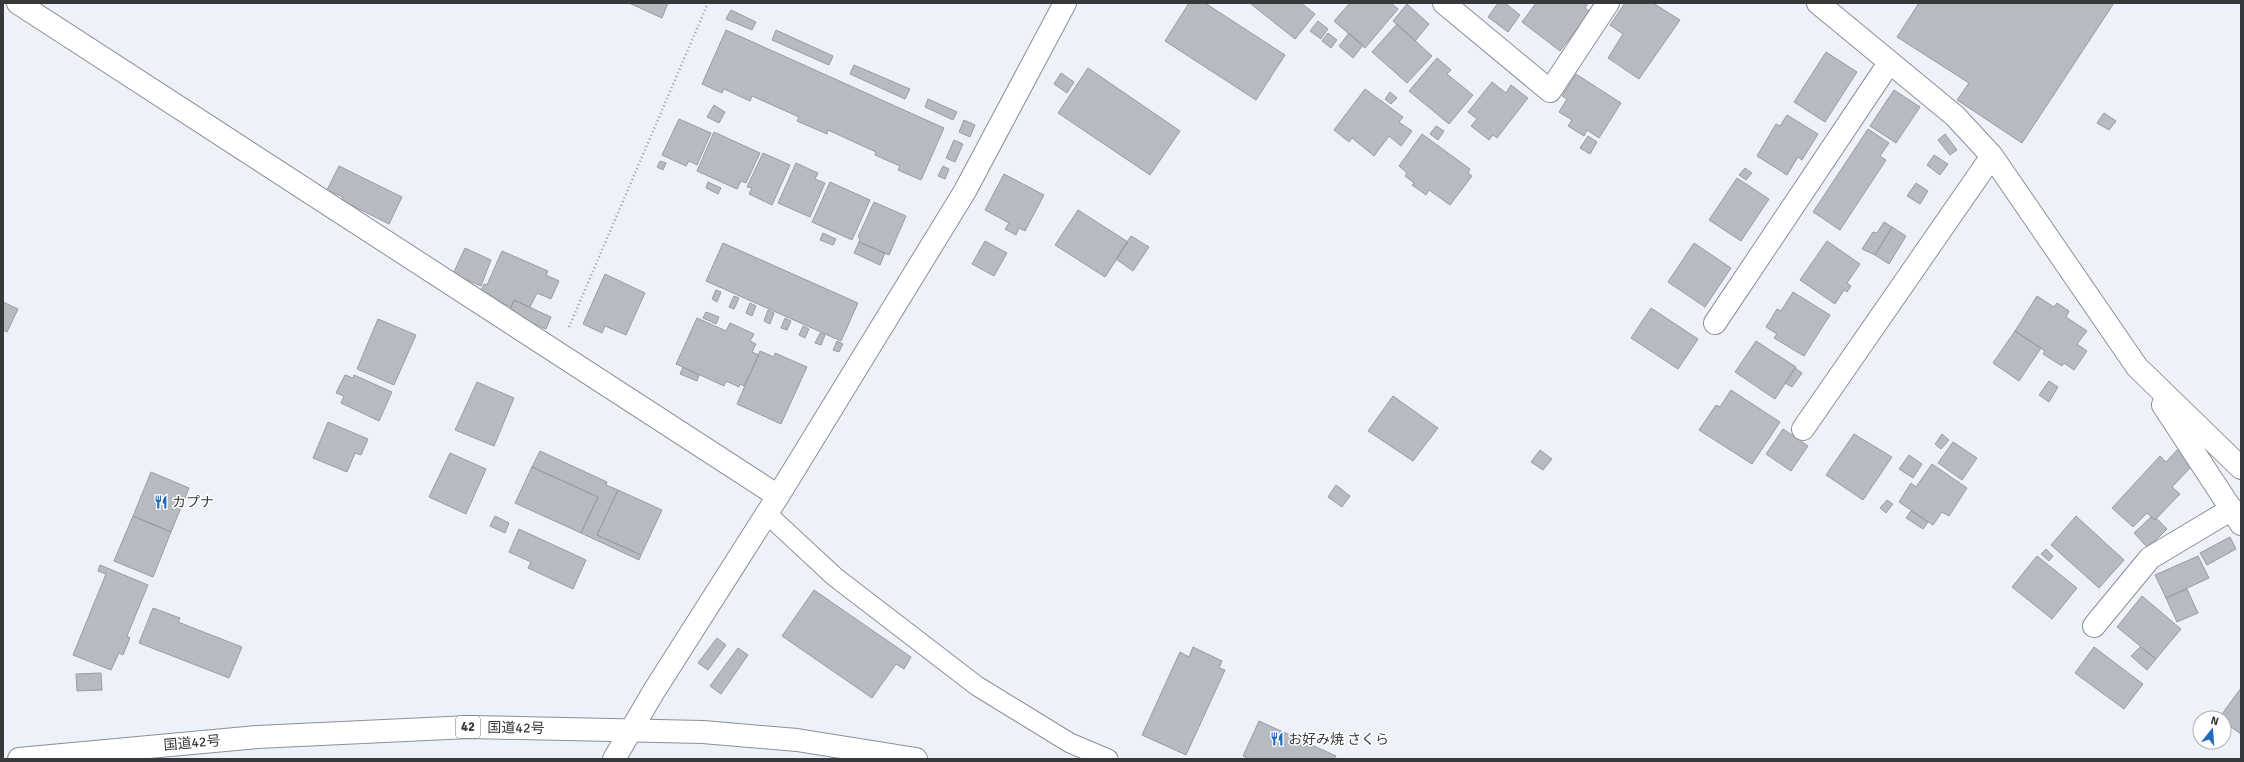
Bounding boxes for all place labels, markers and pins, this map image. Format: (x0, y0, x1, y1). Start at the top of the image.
restaurant icon: カプナ (153, 494, 169, 510)
place label: カプナ (172, 494, 214, 511)
restaurant icon: お好み焼 さくら (1269, 731, 1285, 747)
place label: お好み焼 さくら (1288, 731, 1389, 748)

